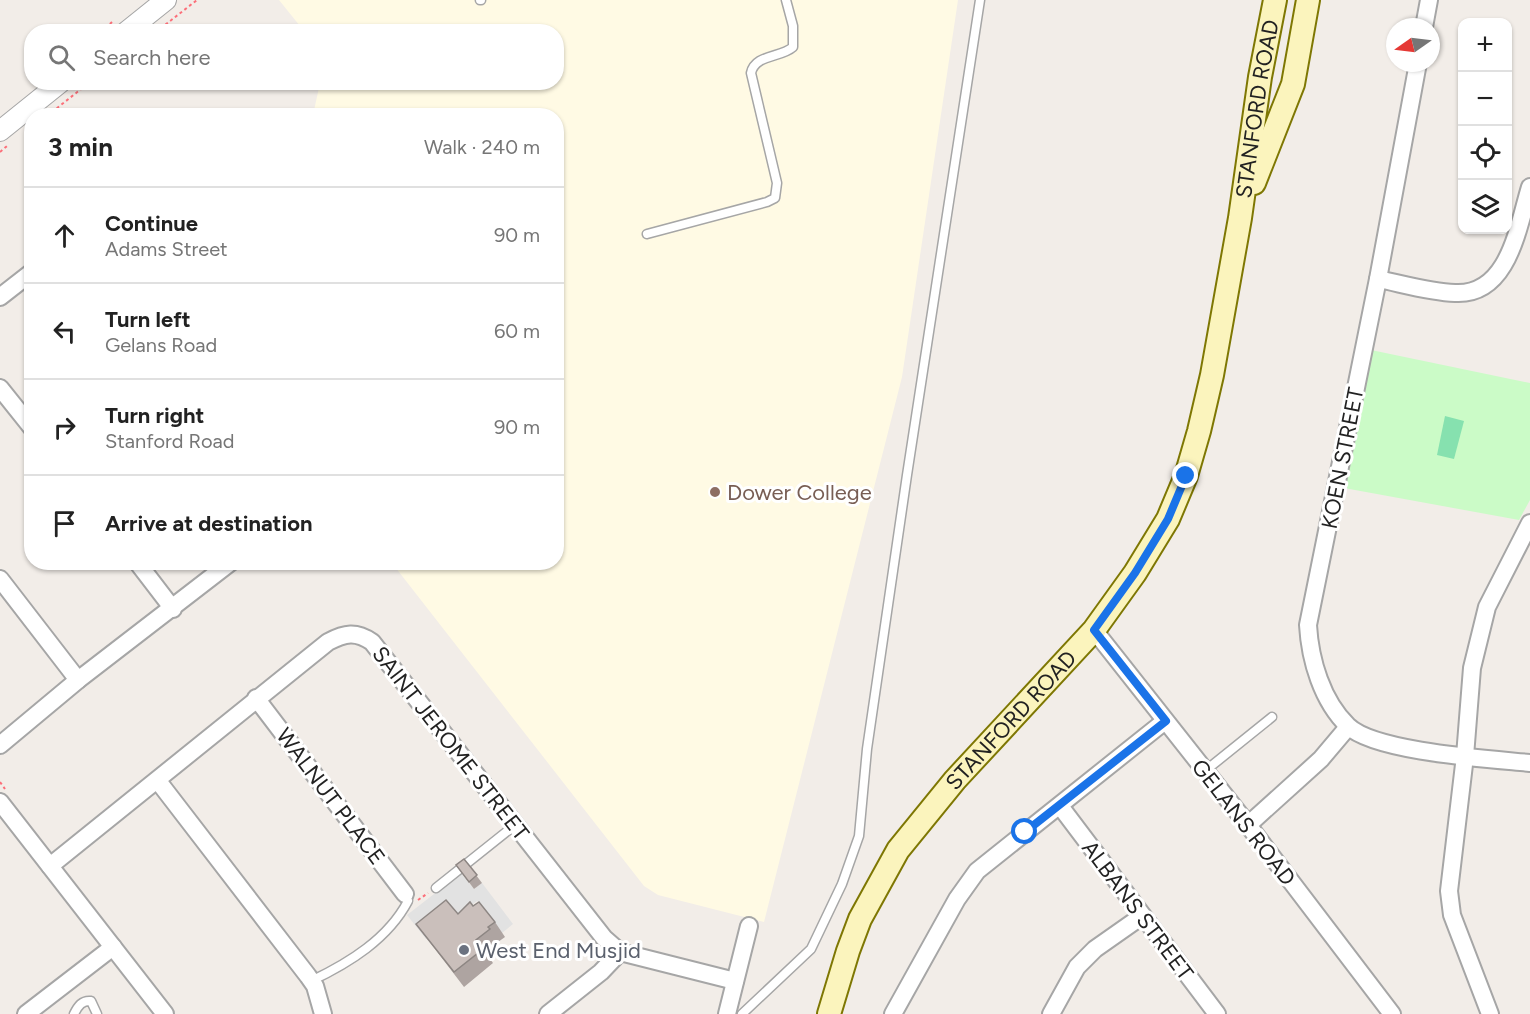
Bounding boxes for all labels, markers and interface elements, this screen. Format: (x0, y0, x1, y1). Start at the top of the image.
street label: STANFORD ROAD (1230, 17, 1285, 200)
north arrow (1386, 18, 1440, 72)
map controls (1458, 18, 1512, 234)
button: + (1458, 18, 1512, 72)
search box (24, 24, 564, 90)
icon: search (45, 41, 78, 74)
text: Search here (93, 44, 211, 71)
button: − (1458, 72, 1512, 126)
button: locate (1458, 126, 1512, 180)
text: 3 min (48, 131, 113, 163)
text: Walk · 240 m (424, 135, 540, 159)
button: layers (1458, 180, 1512, 234)
text: Continue (105, 210, 198, 237)
icon: ahead (48, 219, 81, 252)
text: 90 m (494, 223, 540, 247)
text: Adams Street (105, 237, 228, 261)
text: Turn left (105, 306, 191, 333)
icon: left (48, 315, 81, 348)
text: 60 m (494, 319, 540, 343)
text: Gelans Road (105, 333, 217, 357)
street label: KOEN STREET (1316, 385, 1369, 531)
text: Turn right (105, 402, 204, 429)
icon: right (48, 411, 81, 444)
text: 90 m (494, 415, 540, 439)
text: Stanford Road (105, 429, 235, 453)
route end (1172, 462, 1198, 488)
place label: Dower College (727, 479, 872, 506)
marker: Dower College (708, 485, 722, 499)
icon: arrive (48, 507, 81, 540)
text: Arrive at destination (105, 510, 313, 537)
street label: SAINT JEROME STREET (366, 641, 535, 846)
street label: STANFORD ROAD (940, 645, 1082, 795)
street label: WALNUT PLACE (270, 723, 391, 870)
street label: GELANS ROAD (1186, 754, 1301, 891)
route start (1011, 818, 1037, 844)
street label: ALBANS STREET (1076, 835, 1199, 986)
place label: West End Musjid (476, 937, 641, 964)
marker: West End Musjid (457, 943, 471, 957)

